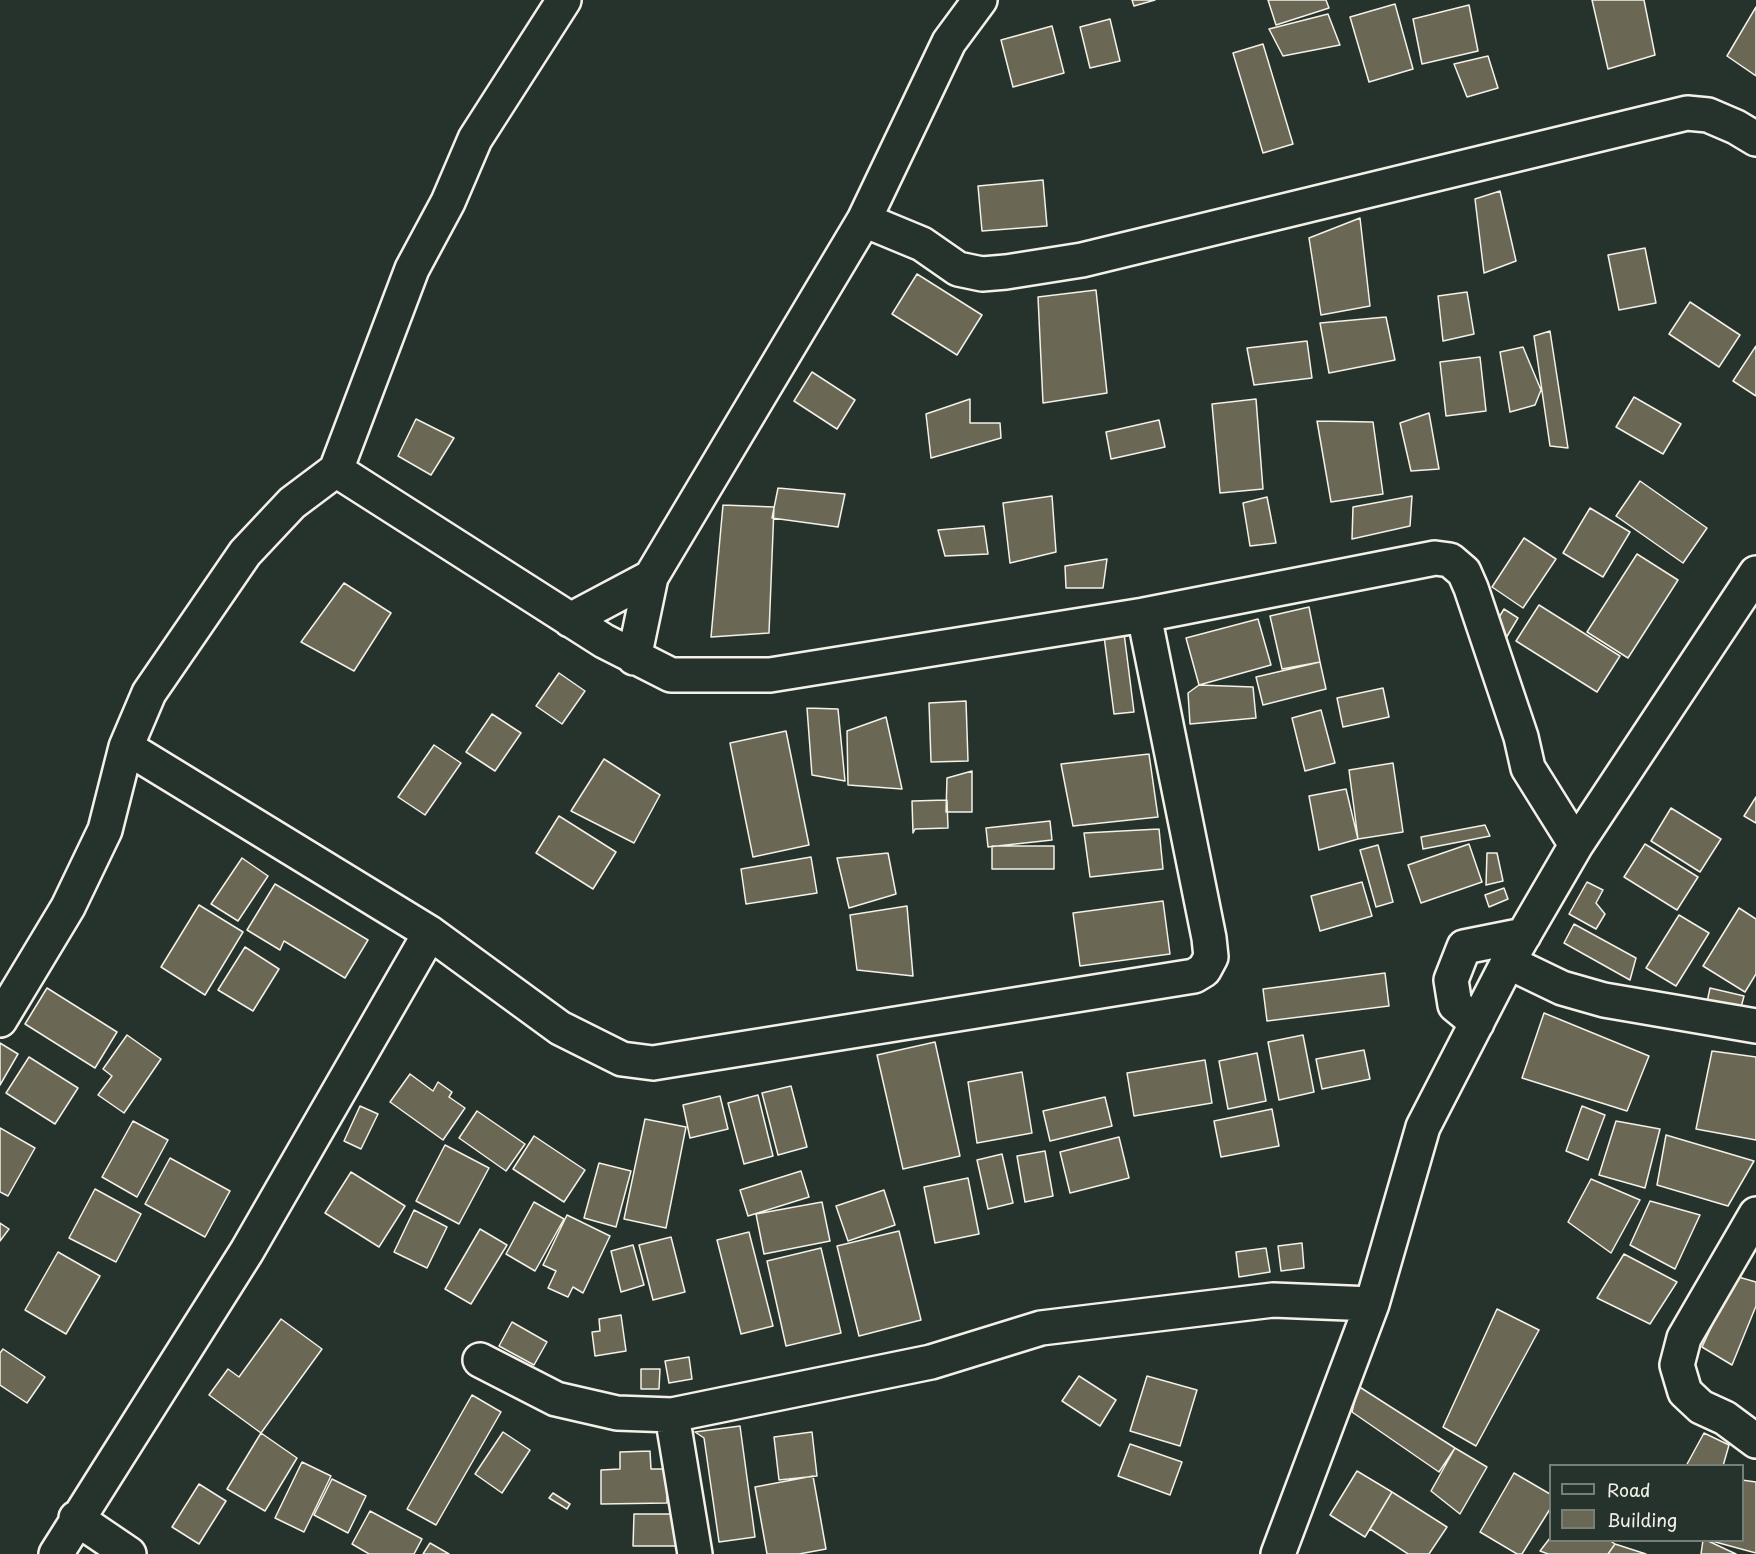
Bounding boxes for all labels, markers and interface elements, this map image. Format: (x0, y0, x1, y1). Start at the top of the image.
legend (1549, 1464, 1744, 1542)
text: Road (1607, 1476, 1651, 1503)
text: Building (1607, 1506, 1677, 1533)

